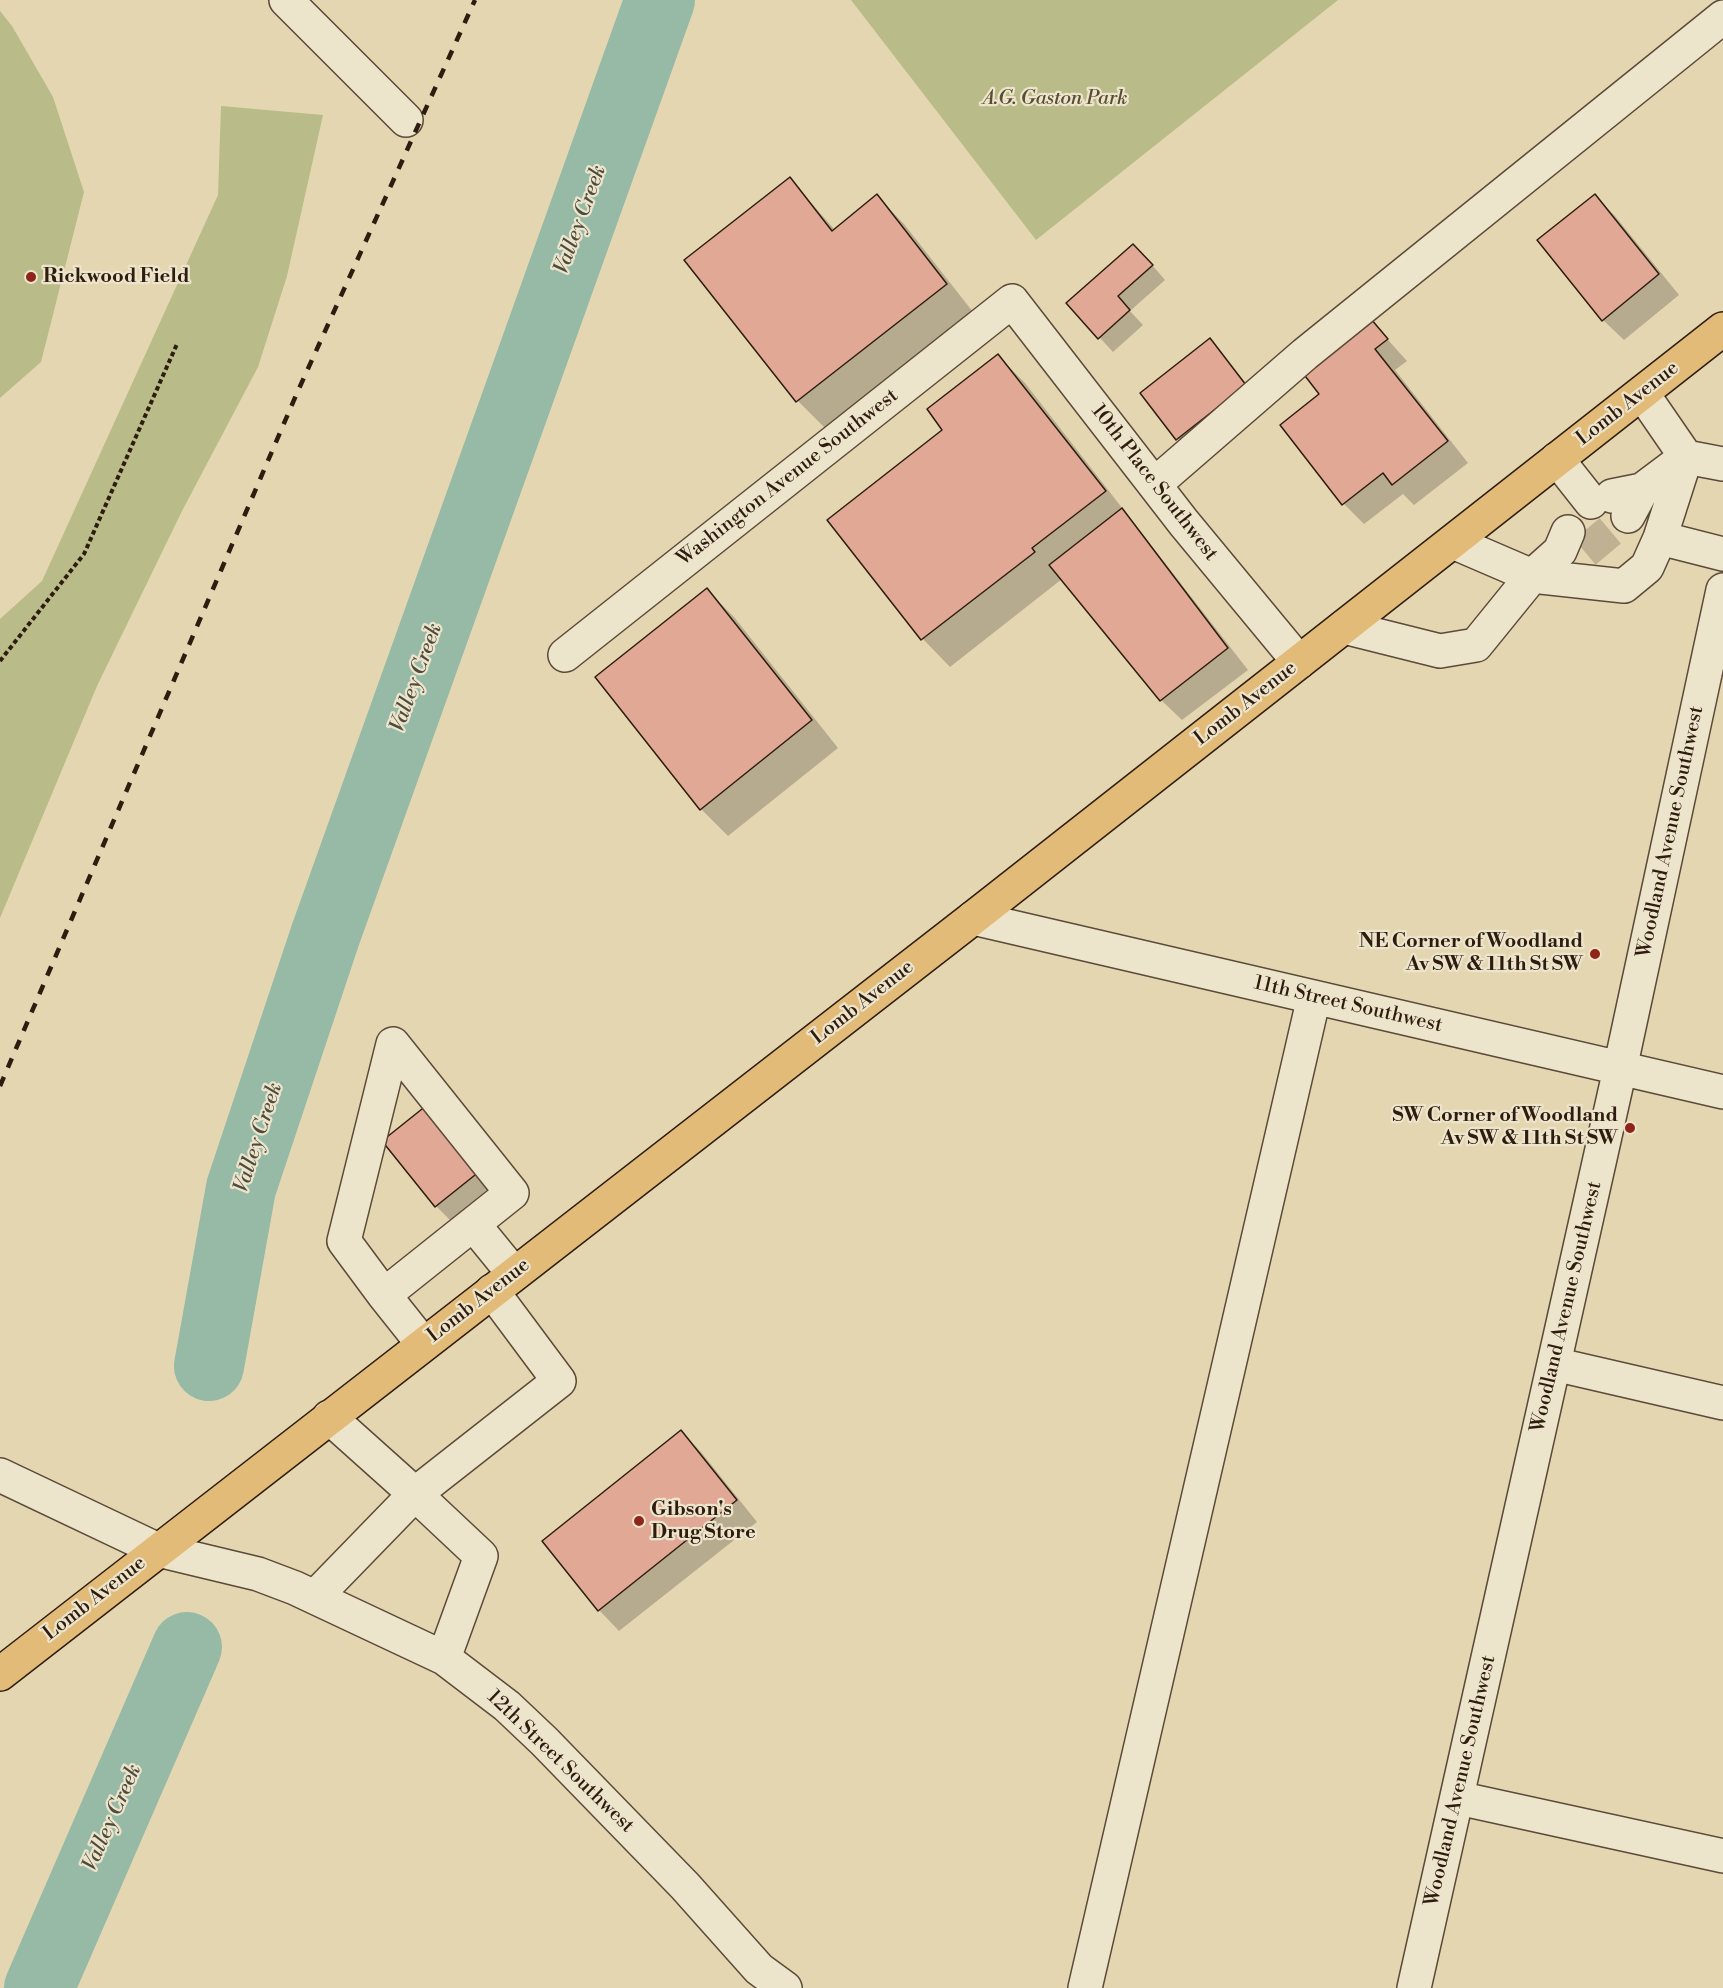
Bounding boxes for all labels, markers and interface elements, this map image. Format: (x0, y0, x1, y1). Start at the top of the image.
park label: A.G. Gaston Park (983, 87, 1127, 111)
water label: Valley Creek (550, 162, 612, 278)
place label: Rickwood Field (43, 265, 190, 289)
marker: Rickwood Field (24, 270, 38, 284)
street label: Lomb Avenue (1572, 357, 1684, 451)
street label: Washington Avenue Southwest (673, 384, 903, 572)
street label: 10th Place Southwest (1086, 400, 1222, 566)
water label: Valley Creek (386, 620, 448, 736)
street label: Lomb Avenue (1190, 657, 1302, 751)
street label: Woodland Avenue Southwest (1633, 704, 1709, 960)
place label: NE Corner of Woodland Av SW & 11th St SW (1359, 930, 1583, 977)
marker: NE Corner of Woodland Av SW & 11th St SW (1588, 947, 1602, 961)
street label: Lomb Avenue (807, 956, 919, 1050)
street label: 11th Street Southwest (1251, 972, 1445, 1038)
water label: Valley Creek (229, 1080, 289, 1196)
place label: SW Corner of Woodland Av SW & 11th St SW (1392, 1104, 1618, 1151)
marker: SW Corner of Woodland Av SW & 11th St SW (1623, 1121, 1637, 1135)
street label: Woodland Avenue Southwest (1526, 1179, 1608, 1435)
street label: Lomb Avenue (423, 1254, 535, 1348)
place label: Gibson's Drug Store (651, 1498, 756, 1545)
marker: Gibson's Drug Store (632, 1514, 646, 1528)
street label: Lomb Avenue (39, 1552, 151, 1646)
street label: Woodland Avenue Southwest (1420, 1653, 1502, 1909)
street label: 12th Street Southwest (481, 1686, 639, 1838)
water label: Valley Creek (78, 1761, 148, 1875)

